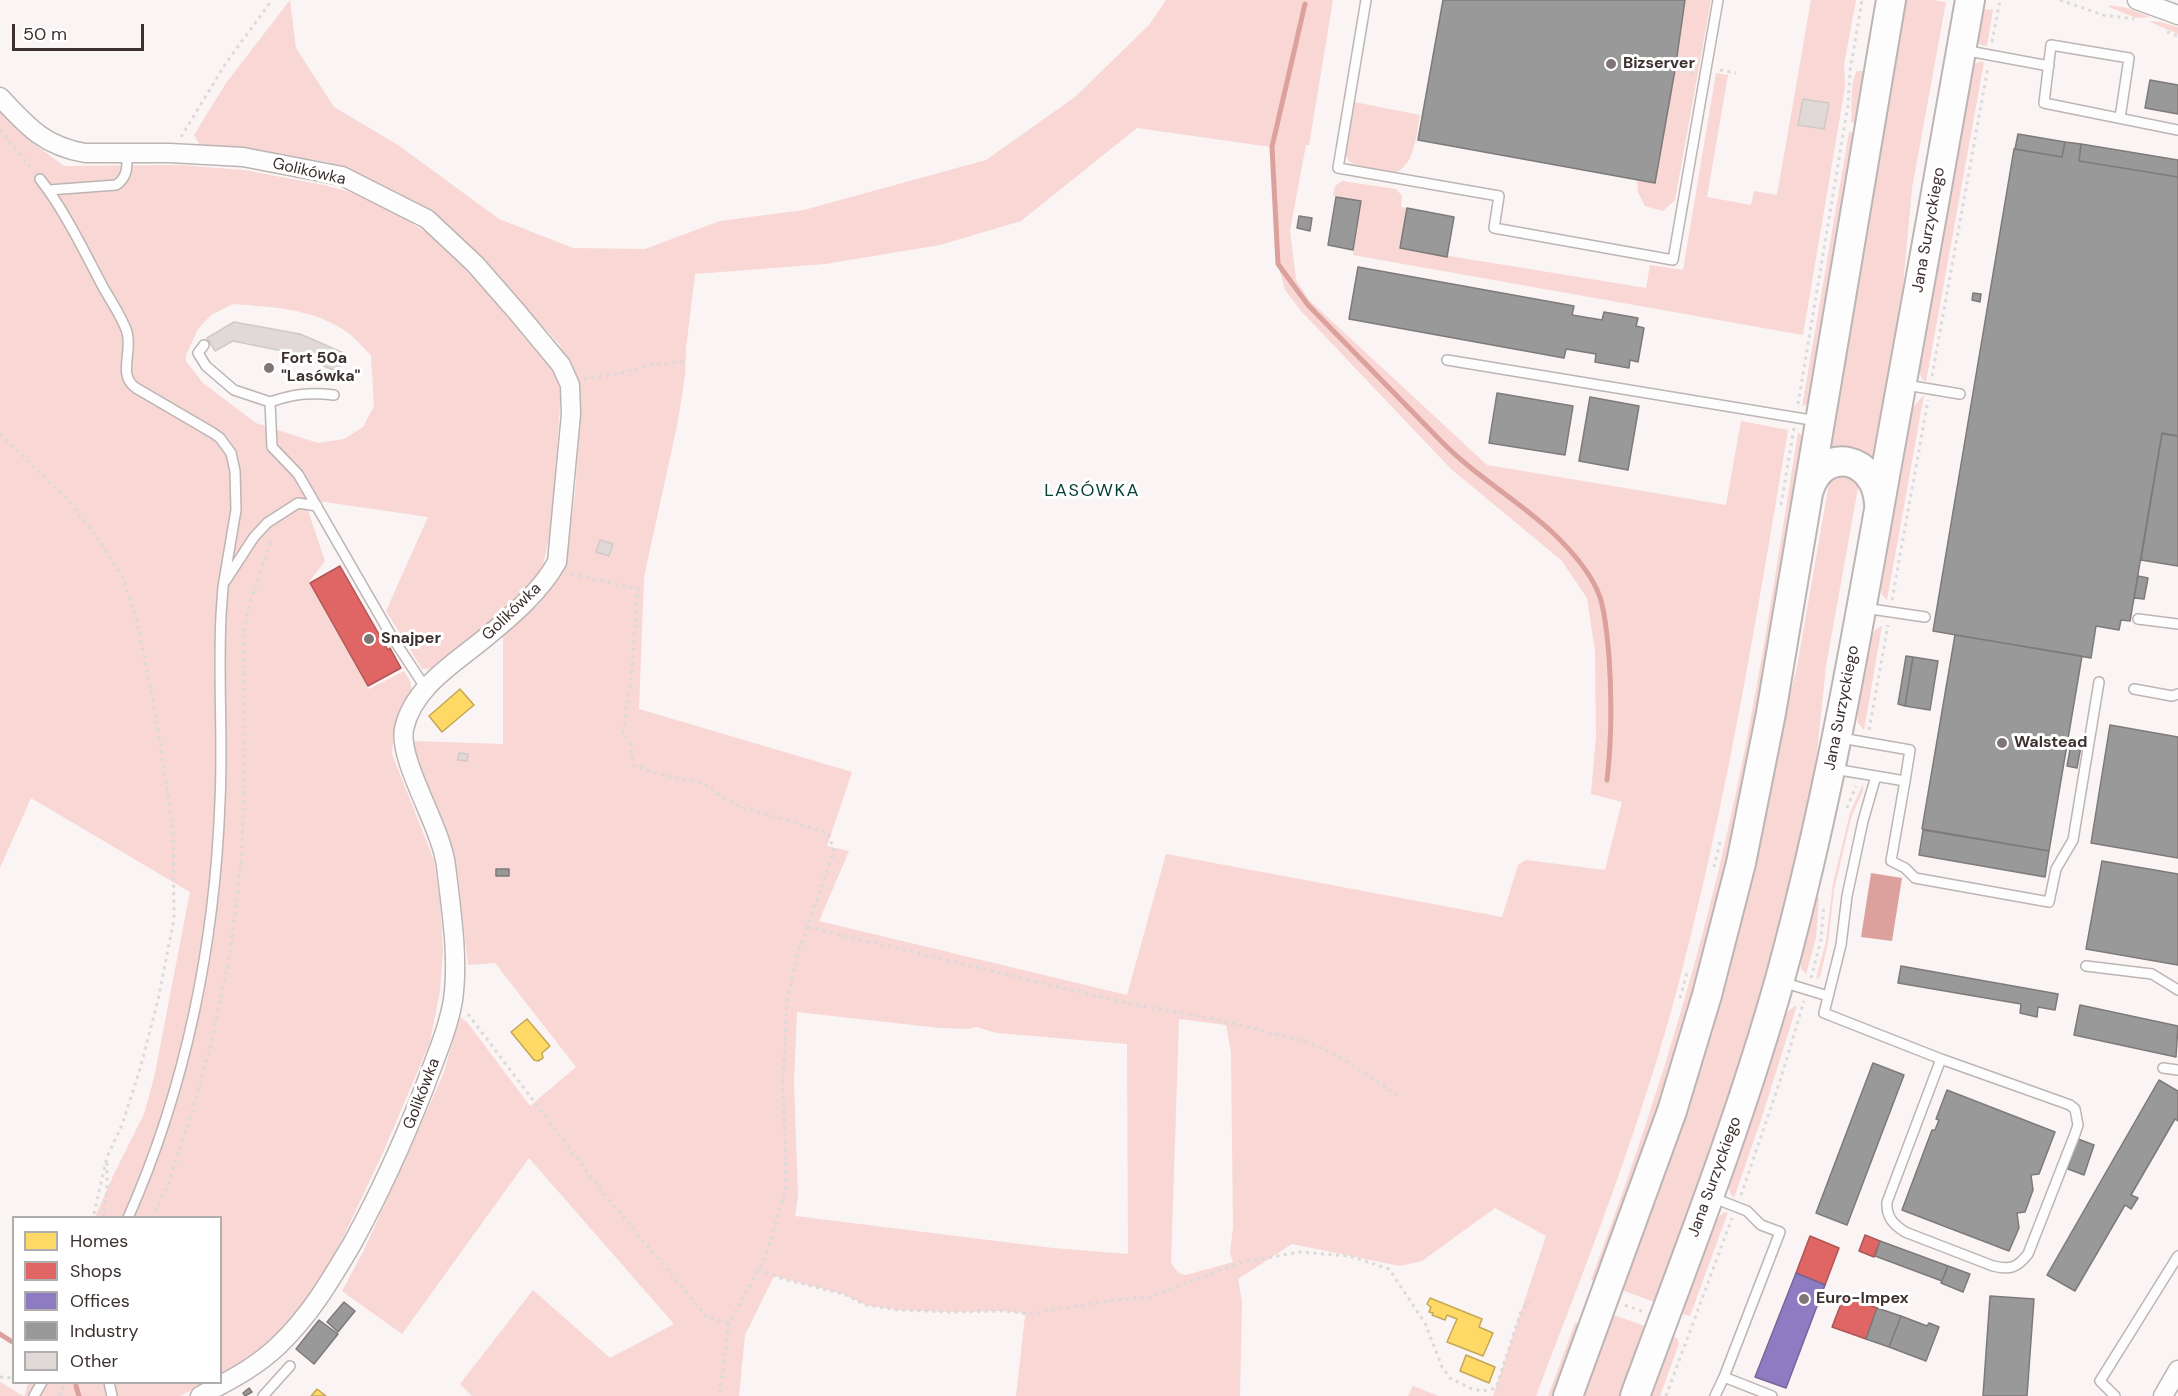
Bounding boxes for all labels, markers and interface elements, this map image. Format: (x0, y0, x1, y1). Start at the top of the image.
scale bar (15, 12, 147, 50)
text: 50 m (23, 22, 67, 46)
place label: Bizserver (1623, 54, 1695, 74)
marker: Bizserver (1604, 57, 1618, 71)
street label: Golikówka (270, 154, 348, 190)
street label: Jana Surzyckiego (1909, 166, 1949, 294)
place label: Fort 50a "Lasówka" (281, 349, 360, 387)
marker: Fort 50a "Lasówka" (262, 361, 276, 375)
district label: LASÓWKA (1044, 480, 1140, 502)
street label: Golikówka (478, 579, 546, 645)
place label: Snajper (381, 629, 441, 649)
marker: Snajper (362, 632, 376, 646)
street label: Jana Surzyckiego (1820, 644, 1864, 772)
place label: Walstead (2014, 733, 2087, 753)
marker: Walstead (1995, 736, 2009, 750)
street label: Golikówka (400, 1056, 444, 1132)
street label: Jana Surzyckiego (1684, 1114, 1746, 1240)
legend (12, 1216, 222, 1384)
text: Homes (70, 1229, 128, 1253)
text: Shops (70, 1259, 122, 1283)
text: Offices (70, 1289, 130, 1313)
place label: Euro-Impex (1816, 1289, 1909, 1309)
marker: Euro-Impex (1797, 1292, 1811, 1306)
text: Industry (70, 1319, 139, 1343)
text: Other (70, 1349, 118, 1373)

